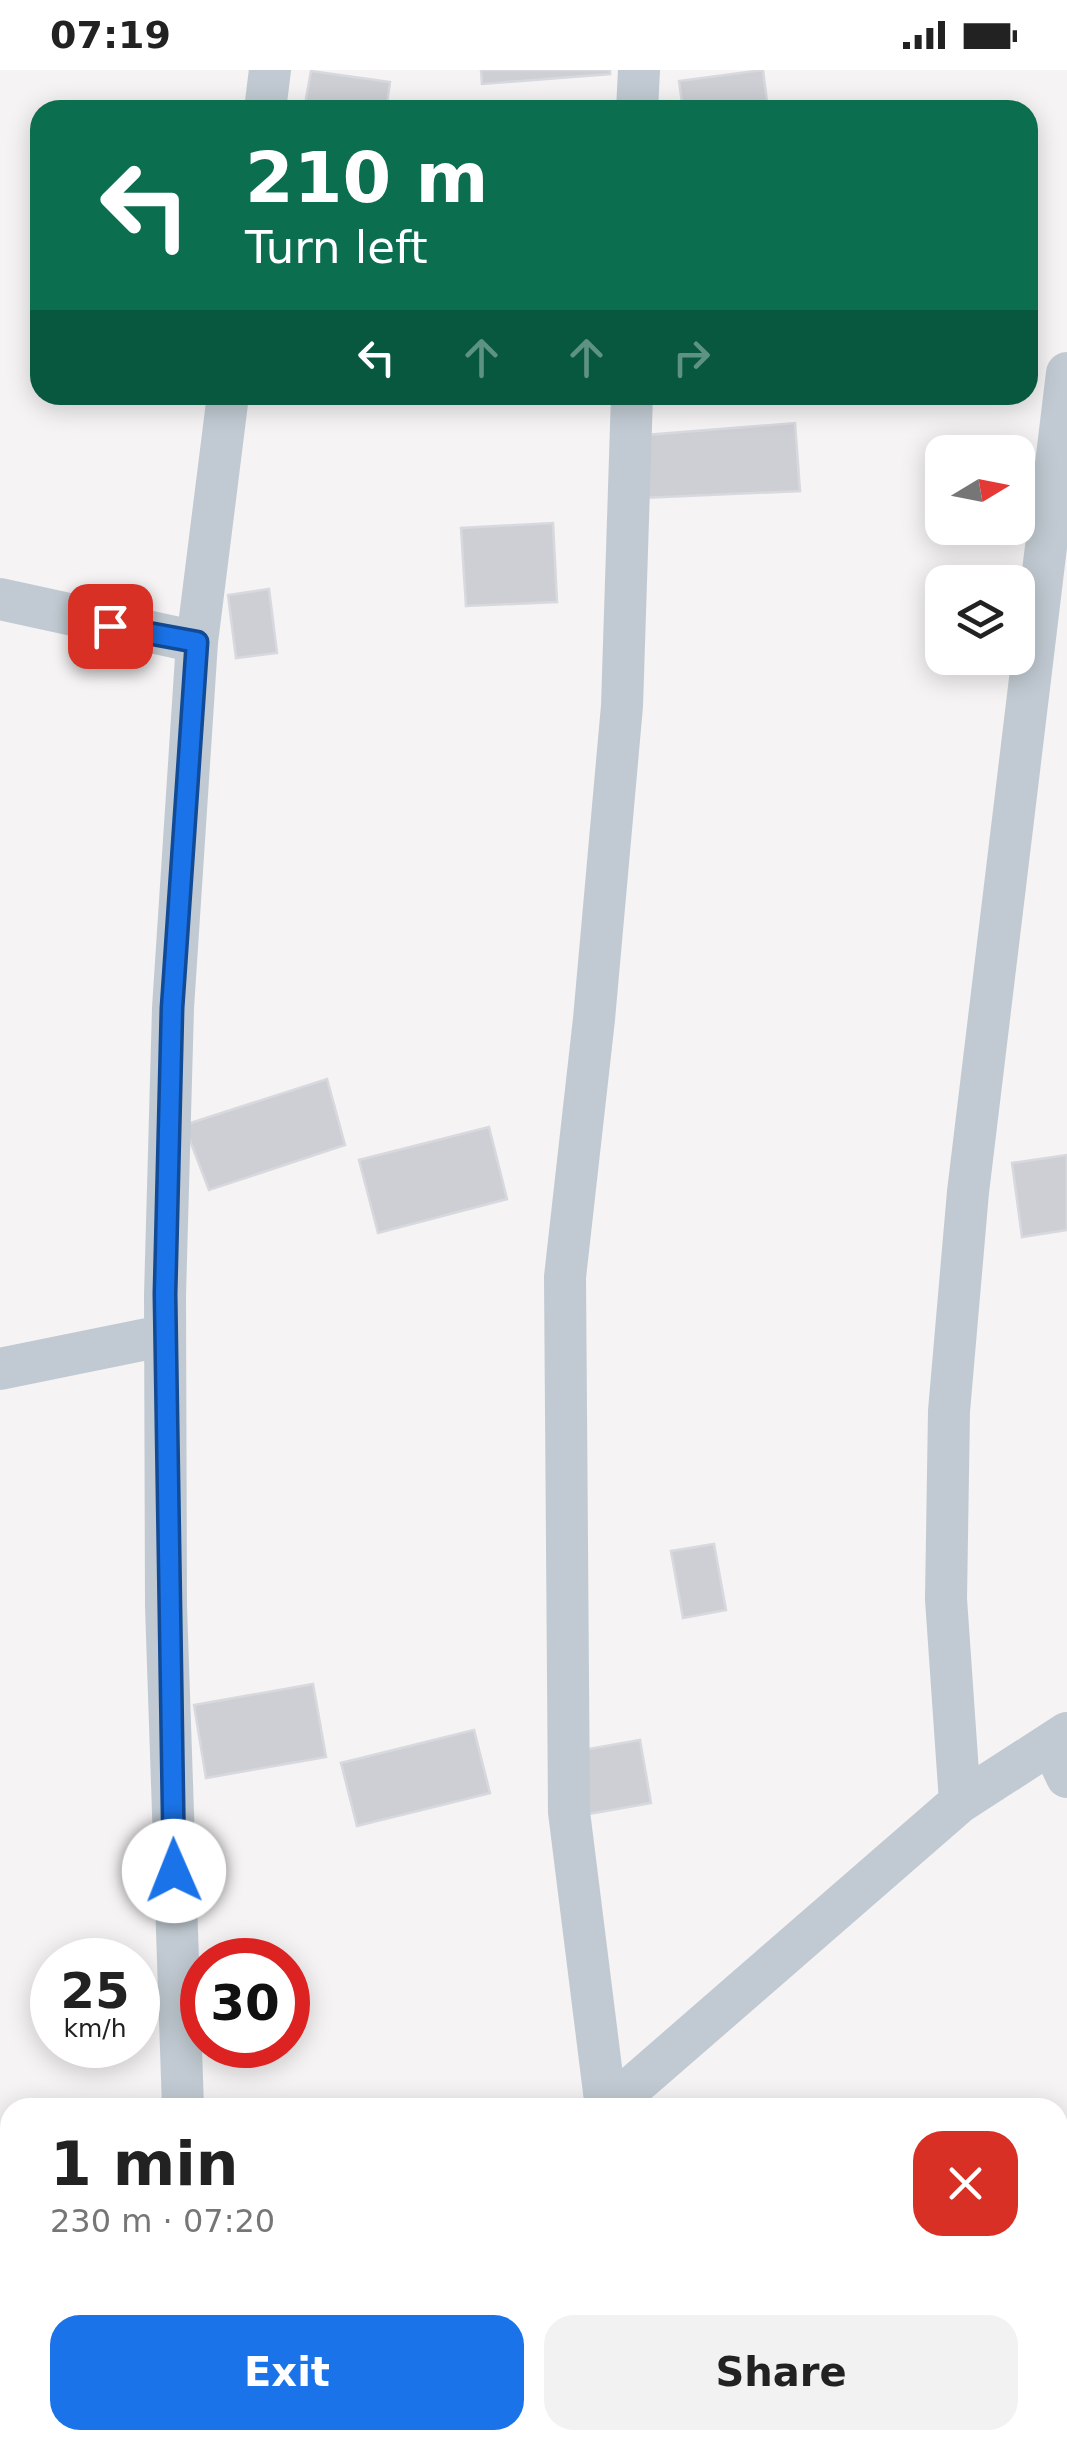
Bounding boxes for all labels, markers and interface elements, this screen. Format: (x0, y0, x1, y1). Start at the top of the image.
text: 07:19 (50, 13, 171, 57)
text: 210 m (245, 137, 488, 219)
icon: left (80, 140, 210, 270)
text: Turn left (245, 221, 428, 274)
icon: left (349, 330, 404, 385)
icon: ahead (454, 330, 509, 385)
icon: ahead (559, 330, 614, 385)
icon: right (664, 330, 719, 385)
north arrow (925, 435, 1035, 545)
map controls (925, 435, 1035, 675)
button: layers (925, 565, 1035, 675)
pin (68, 584, 153, 669)
icon: arrive (83, 599, 138, 654)
position arrow (122, 1819, 226, 1923)
speed limit sign: 30 (180, 1938, 310, 2068)
text: 25 (60, 1962, 130, 2020)
text: km/h (63, 2014, 127, 2043)
text: 1 min (50, 2129, 238, 2199)
button: close (913, 2131, 1018, 2236)
text: 230 m · 07:20 (50, 2202, 275, 2240)
button: Exit (50, 2315, 524, 2430)
button: Share (544, 2315, 1018, 2430)

